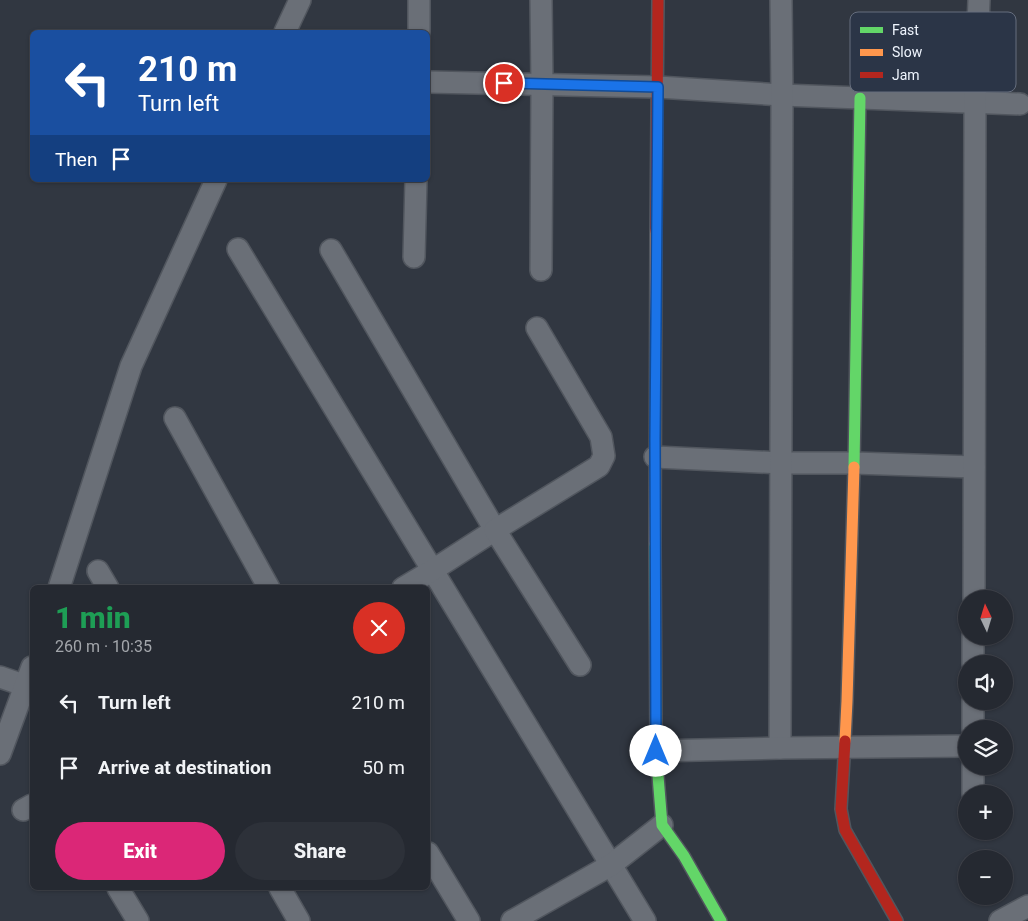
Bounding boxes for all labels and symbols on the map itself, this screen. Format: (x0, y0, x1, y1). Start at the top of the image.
legend (850, 12, 1016, 92)
text: Fast (892, 22, 919, 38)
text: Slow (892, 44, 923, 60)
pin (483, 62, 525, 104)
text: Jam (892, 67, 920, 83)
north arrow (958, 590, 1012, 645)
position arrow (629, 724, 681, 776)

